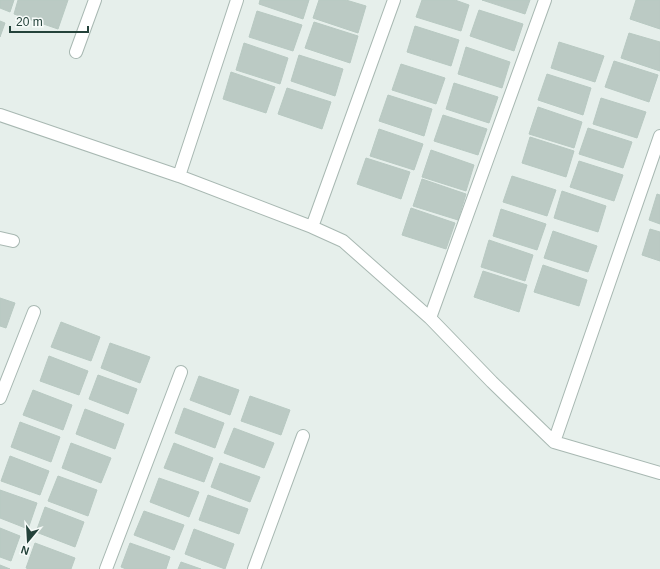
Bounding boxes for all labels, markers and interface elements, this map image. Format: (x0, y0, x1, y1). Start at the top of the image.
scale bar (10, 8, 88, 34)
text: 20 m (16, 15, 43, 29)
north arrow (8, 521, 48, 561)
text: N (19, 544, 31, 557)

